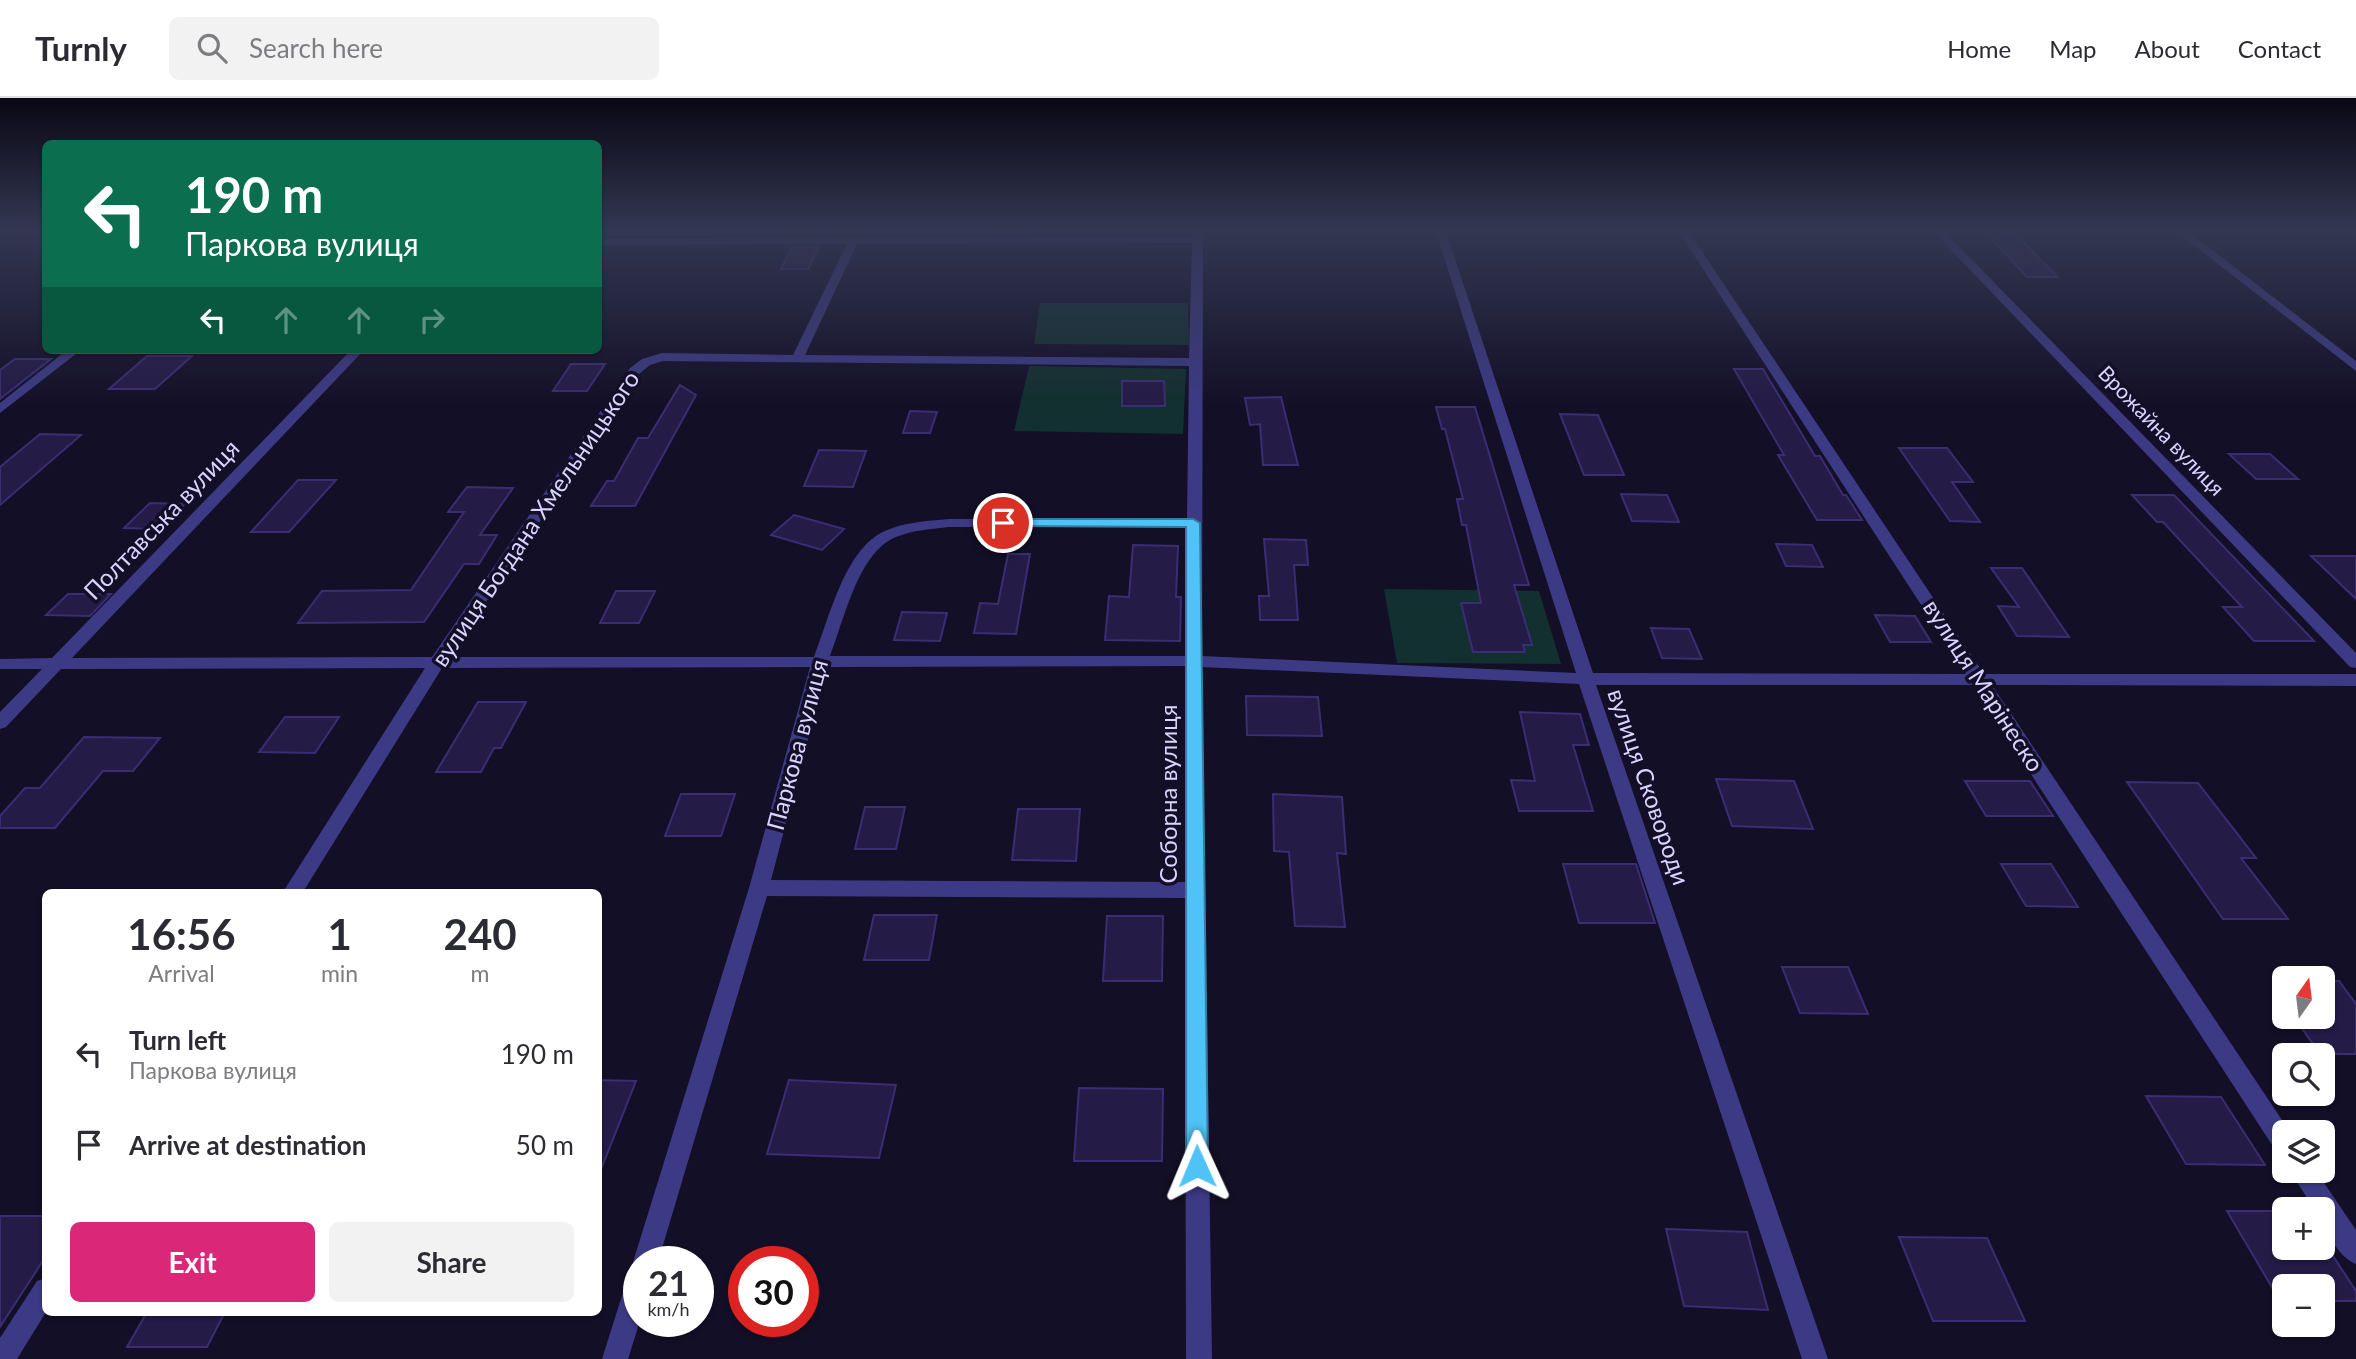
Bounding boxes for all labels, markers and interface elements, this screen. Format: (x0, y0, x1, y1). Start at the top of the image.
search box (169, 17, 659, 80)
text: Turnly (35, 28, 127, 68)
icon: search (193, 29, 231, 67)
text: Search here (249, 32, 383, 64)
text: Home (1947, 34, 2011, 63)
text: Map (2049, 34, 2097, 63)
text: About (2135, 34, 2200, 63)
text: Contact (2238, 34, 2321, 63)
text: 190 m (185, 165, 323, 223)
icon: left (70, 168, 161, 259)
text: Паркова вулиця (185, 224, 419, 263)
icon: left (194, 301, 232, 339)
icon: ahead (267, 301, 305, 339)
icon: ahead (340, 301, 378, 339)
icon: right (413, 301, 451, 339)
street label: Врожайна вулиця (2094, 360, 2230, 500)
street label: вулиця Богдана Хмельницького (425, 365, 645, 672)
street label: Полтавська вулиця (77, 433, 245, 605)
pin (973, 493, 1033, 553)
icon: arrive (984, 504, 1022, 542)
street label: вулиця Марінеско (1918, 594, 2051, 777)
street label: Паркова вулиця (760, 656, 833, 833)
street label: вулиця Сковороди (1602, 685, 1697, 888)
street label: Соборна вулиця (1153, 704, 1182, 884)
text: 16:56 (127, 909, 236, 959)
text: 1 (327, 909, 352, 959)
text: 240 (444, 909, 517, 959)
text: Arrival (148, 959, 215, 987)
text: min (321, 959, 358, 987)
text: m (471, 959, 490, 987)
north arrow (2272, 966, 2334, 1029)
map controls (2272, 966, 2335, 1337)
text: Turn left (129, 1024, 226, 1056)
icon: left (70, 1035, 108, 1073)
text: 190 m (501, 1038, 574, 1070)
button: search (2272, 1043, 2335, 1106)
text: Паркова вулиця (129, 1056, 297, 1084)
button: layers (2272, 1120, 2335, 1183)
icon: arrive (70, 1126, 108, 1164)
text: Arrive at destination (129, 1129, 366, 1161)
text: 50 m (516, 1129, 574, 1161)
position arrow (1160, 1129, 1234, 1203)
button: + (2272, 1197, 2335, 1260)
button: Exit (70, 1222, 315, 1302)
button: Share (329, 1222, 574, 1302)
speed limit sign: 30 (728, 1246, 819, 1337)
text: 21 (648, 1261, 689, 1303)
button: − (2272, 1274, 2335, 1337)
text: km/h (647, 1298, 690, 1320)

